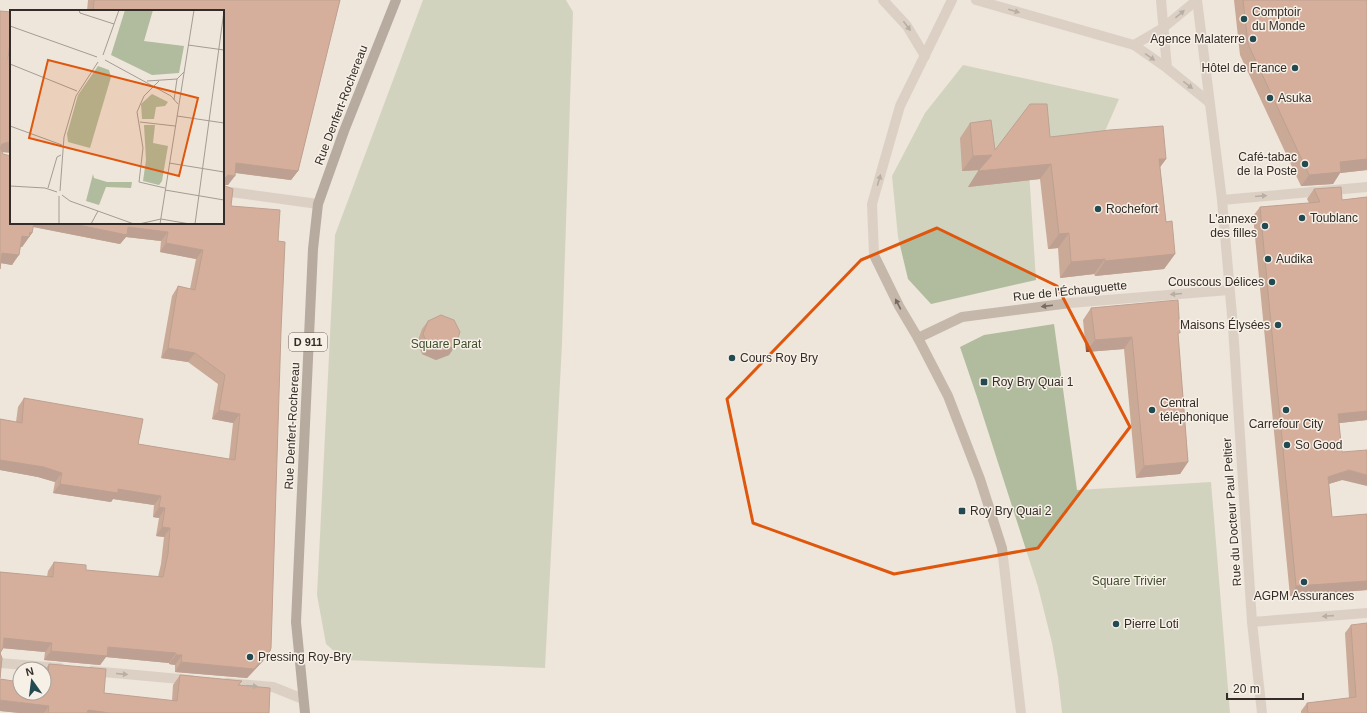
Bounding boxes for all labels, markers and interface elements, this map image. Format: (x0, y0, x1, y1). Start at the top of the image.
place label: Comptoir du Monde (1252, 5, 1306, 33)
one-way arrow (1008, 8, 1020, 14)
one-way arrow (1175, 9, 1185, 18)
inset map (10, 10, 224, 224)
marker: Comptoir du Monde (1239, 14, 1249, 24)
one-way arrow (902, 21, 911, 32)
place label: Agence Malaterre (1150, 32, 1245, 46)
marker: Agence Malaterre (1248, 34, 1258, 44)
street label: Rue Denfert-Rochereau (312, 43, 370, 167)
one-way arrow (1145, 53, 1155, 61)
place label: Hôtel de France (1202, 61, 1287, 75)
marker: Hôtel de France (1290, 63, 1300, 73)
one-way arrow (1182, 81, 1193, 89)
place label: Asuka (1278, 91, 1312, 105)
marker: Asuka (1265, 93, 1275, 103)
place label: Café-tabac de la Poste (1237, 150, 1297, 178)
marker: Café-tabac de la Poste (1300, 159, 1310, 169)
one-way arrow (876, 174, 882, 186)
one-way arrow (1255, 193, 1267, 200)
place label: Rochefort (1106, 202, 1159, 216)
marker: Rochefort (1093, 204, 1103, 214)
place label: Toublanc (1310, 211, 1358, 225)
place label: L'annexe des filles (1209, 212, 1257, 240)
marker: Toublanc (1297, 213, 1307, 223)
marker: L'annexe des filles (1260, 221, 1270, 231)
place label: Audika (1276, 252, 1313, 266)
marker: Audika (1263, 254, 1273, 264)
place label: Couscous Délices (1168, 275, 1264, 289)
street label: Rue de l'Échauguette (1012, 277, 1128, 304)
marker: Couscous Délices (1267, 277, 1277, 287)
one-way arrow (1170, 291, 1182, 298)
one-way arrow (895, 298, 901, 310)
one-way arrow (1041, 302, 1053, 309)
place label: Maisons Élysées (1180, 317, 1270, 332)
marker: Maisons Élysées (1273, 320, 1283, 330)
road number: D 911 (289, 333, 327, 351)
park label: Square Parat (411, 337, 482, 351)
place label: Cours Roy Bry (740, 351, 818, 365)
marker: Cours Roy Bry (727, 353, 737, 363)
street label: Rue Denfert-Rochereau (282, 362, 302, 490)
place label: Roy Bry Quai 1 (992, 375, 1074, 389)
marker: Roy Bry Quai 1 (979, 377, 989, 387)
place label: Central téléphonique (1160, 396, 1229, 424)
marker: Central téléphonique (1147, 405, 1157, 415)
marker: Carrefour City (1281, 405, 1291, 415)
place label: Carrefour City (1249, 417, 1323, 431)
street label: Rue du Docteur Paul Peltier (1220, 437, 1244, 587)
place label: So Good (1295, 438, 1342, 452)
marker: So Good (1282, 440, 1292, 450)
place label: Roy Bry Quai 2 (970, 504, 1052, 518)
marker: Roy Bry Quai 2 (957, 506, 967, 516)
park label: Square Trivier (1092, 574, 1166, 588)
marker: AGPM Assurances (1299, 577, 1309, 587)
place label: AGPM Assurances (1254, 589, 1354, 603)
one-way arrow (1322, 613, 1334, 620)
place label: Pierre Loti (1124, 617, 1179, 631)
marker: Pierre Loti (1111, 619, 1121, 629)
place label: Pressing Roy-Bry (258, 650, 351, 664)
marker: Pressing Roy-Bry (245, 652, 255, 662)
north arrow (12, 661, 52, 701)
text: N (24, 665, 35, 678)
one-way arrow (116, 670, 129, 677)
scale bar (1227, 675, 1303, 701)
one-way arrow (246, 682, 258, 689)
text: 20 m (1233, 682, 1260, 696)

